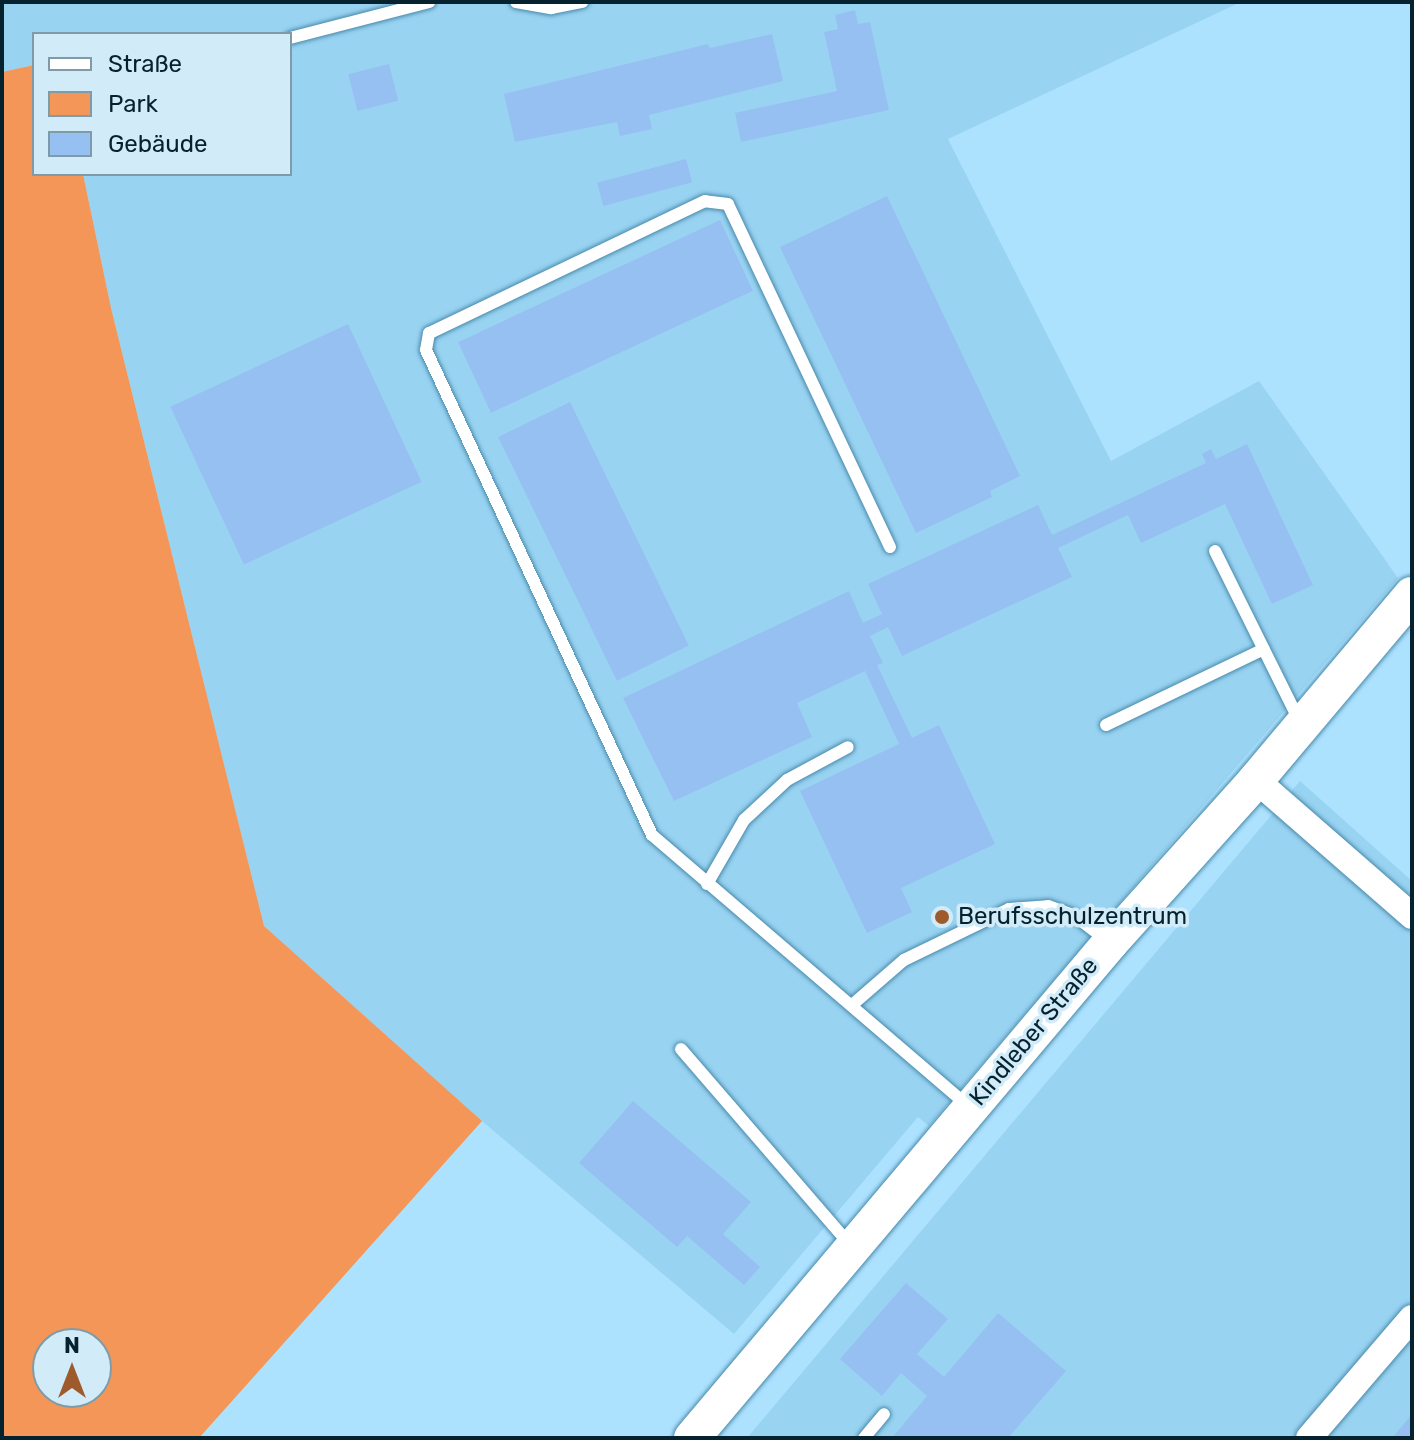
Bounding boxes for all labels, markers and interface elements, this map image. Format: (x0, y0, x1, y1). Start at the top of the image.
legend (32, 32, 292, 176)
text: Straße (108, 50, 182, 78)
text: Park (108, 90, 158, 118)
text: Gebäude (108, 130, 207, 158)
place label: Berufsschulzentrum (958, 903, 1187, 931)
marker: Berufsschulzentrum (933, 908, 951, 926)
street label: Kindleber Straße (963, 952, 1105, 1112)
north arrow (32, 1328, 112, 1408)
text: N (64, 1332, 80, 1359)

